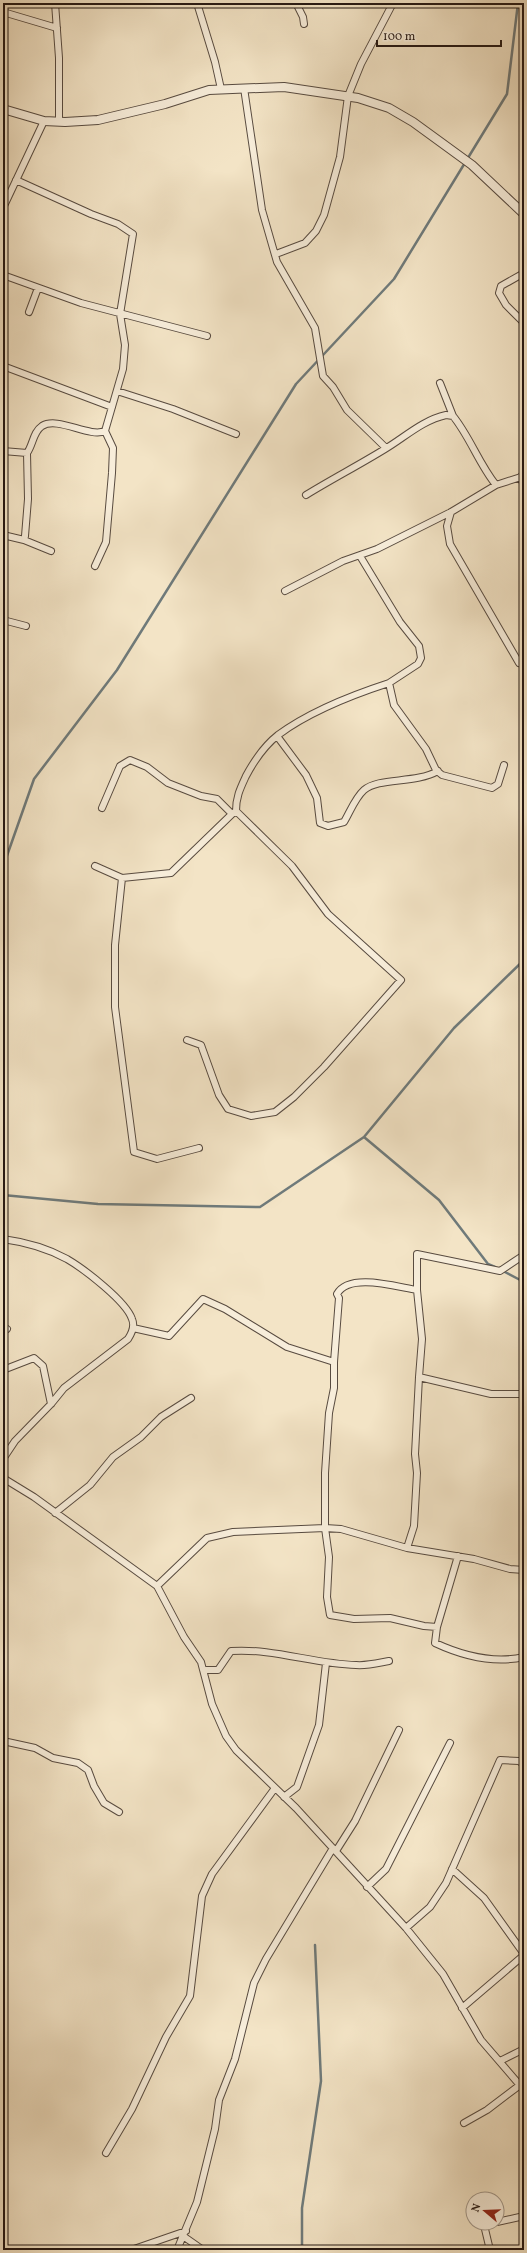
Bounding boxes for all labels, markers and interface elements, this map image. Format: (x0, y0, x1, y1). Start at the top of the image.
scale bar (377, 22, 501, 48)
text: 100 m (383, 29, 416, 45)
north arrow (465, 2191, 505, 2231)
text: N (469, 2202, 485, 2214)

